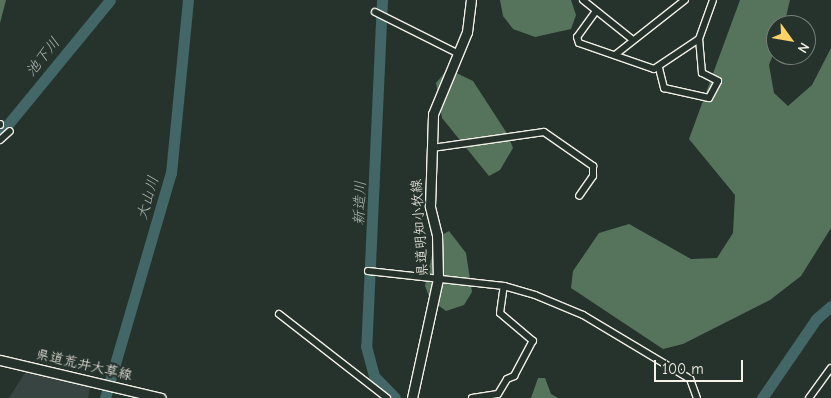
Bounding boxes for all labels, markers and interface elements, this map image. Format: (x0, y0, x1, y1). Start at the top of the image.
north arrow (766, 15, 816, 65)
water label: 池下川 (22, 34, 64, 80)
text: N (794, 39, 813, 56)
water label: 大山川 (133, 174, 163, 222)
street label: 県道明知小牧線 (408, 179, 432, 277)
water label: 新造川 (350, 180, 370, 226)
street label: 県道荒井大草線 (34, 346, 134, 384)
scale bar (656, 350, 745, 382)
text: 100 m (662, 360, 704, 378)

